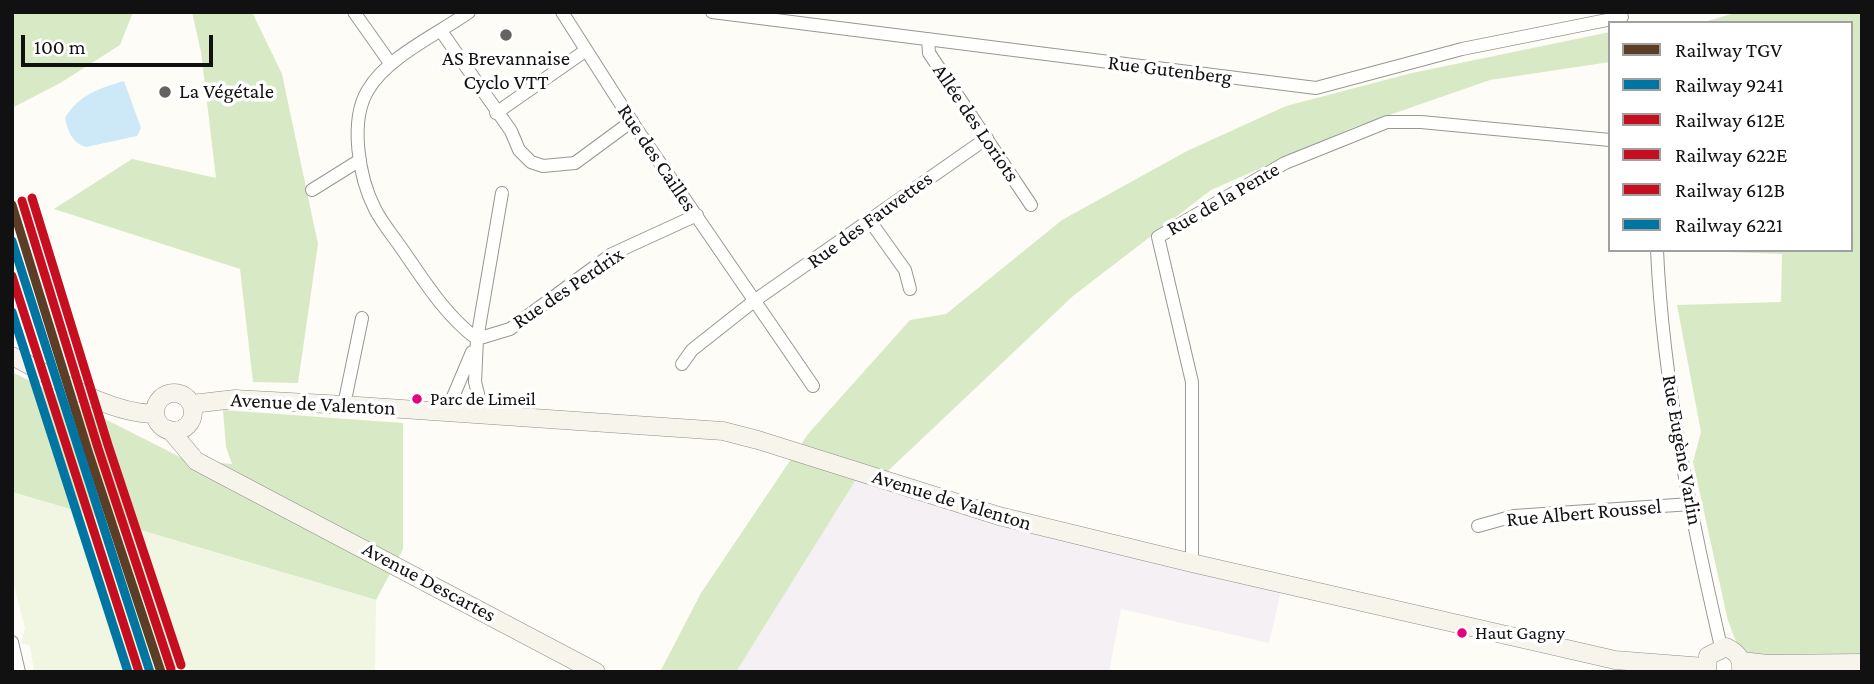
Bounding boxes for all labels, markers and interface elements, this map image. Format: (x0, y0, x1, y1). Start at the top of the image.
scale bar (24, 21, 217, 65)
legend (1608, 21, 1853, 252)
marker: AS Brevannaise Cyclo VTT (498, 27, 514, 43)
text: 100 m (34, 35, 86, 59)
text: Railway TGV (1675, 38, 1782, 62)
place label: AS Brevannaise Cyclo VTT (442, 46, 570, 96)
street label: Rue Gutenberg (1107, 50, 1233, 90)
street label: Allée des Loriots (927, 59, 1025, 187)
text: Railway 9241 (1675, 73, 1784, 97)
place label: La Végétale (179, 79, 274, 105)
marker: La Végétale (157, 84, 173, 100)
street label: Rue des Cailles (612, 99, 702, 217)
text: Railway 612E (1675, 108, 1785, 132)
text: Railway 622E (1675, 143, 1787, 167)
street label: Rue de la Pente (1162, 157, 1284, 241)
street label: Rue des Fauvettes (802, 166, 938, 274)
text: Railway 612B (1675, 178, 1785, 202)
text: Railway 6221 (1675, 213, 1783, 237)
street label: Rue des Perdrix (508, 242, 628, 334)
street label: Rue Eugène Varlin (1656, 373, 1708, 527)
street label: Avenue de Valenton (230, 387, 396, 421)
place label: Parc de Limeil (430, 388, 536, 410)
marker: Parc de Limeil (410, 392, 424, 406)
street label: Avenue de Valenton (869, 464, 1035, 536)
street label: Rue Albert Roussel (1505, 494, 1663, 532)
street label: Avenue Descartes (358, 536, 500, 628)
place label: Haut Gagny (1475, 622, 1565, 644)
marker: Haut Gagny (1455, 626, 1469, 640)

